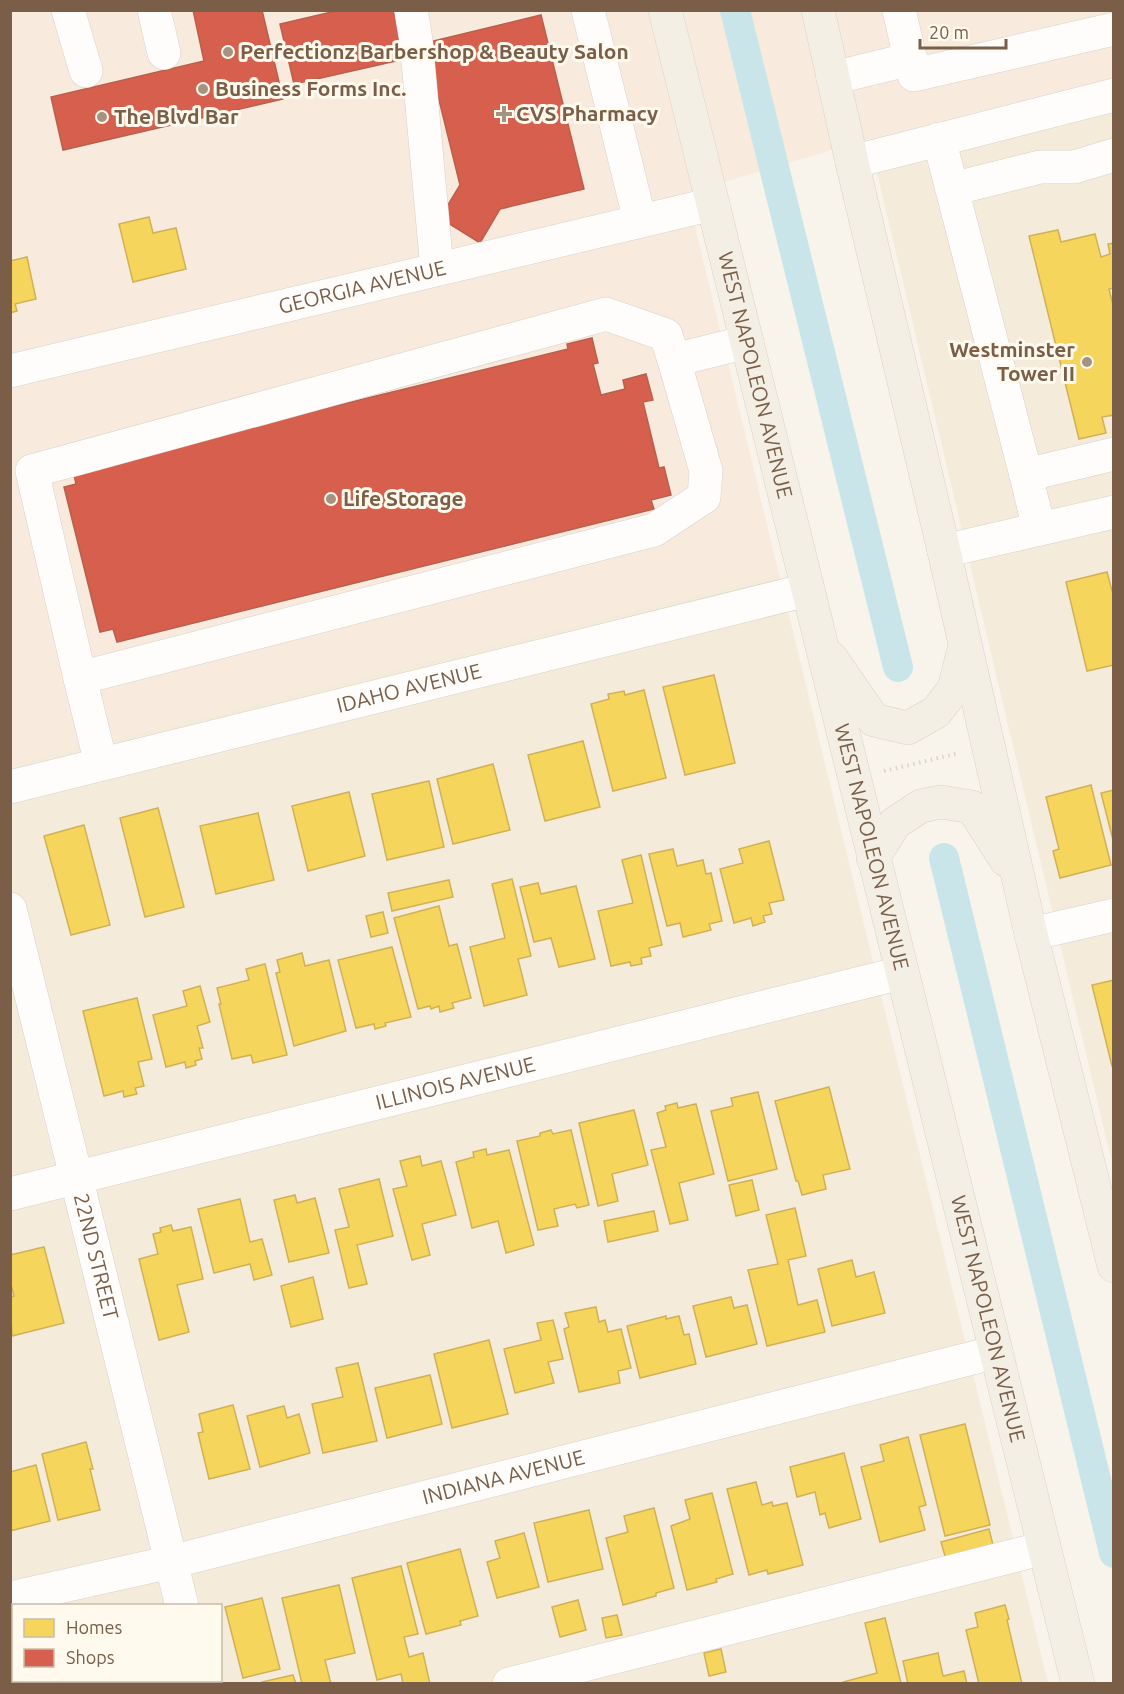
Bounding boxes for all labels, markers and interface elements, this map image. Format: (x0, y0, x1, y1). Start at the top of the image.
scale bar (920, 12, 1006, 50)
text: 20 m (929, 22, 969, 42)
place label: Perfectionz Barbershop & Beauty Salon (240, 39, 629, 63)
marker: Perfectionz Barbershop & Beauty Salon (221, 45, 235, 59)
place label: Business Forms Inc. (215, 76, 406, 100)
marker: Business Forms Inc. (196, 82, 210, 96)
place label: CVS Pharmacy (516, 101, 658, 125)
place label: The Blvd Bar (114, 104, 239, 128)
marker: CVS Pharmacy (497, 107, 511, 121)
marker: The Blvd Bar (95, 110, 109, 124)
street label: WEST NAPOLEON AVENUE (714, 249, 798, 501)
street label: GEORGIA AVENUE (276, 255, 448, 318)
place label: Westminster Tower II (949, 337, 1075, 385)
marker: Westminster Tower II (1080, 355, 1094, 369)
place label: Life Storage (343, 486, 464, 510)
marker: Life Storage (324, 492, 338, 506)
street label: IDAHO AVENUE (334, 658, 484, 717)
street label: WEST NAPOLEON AVENUE (830, 721, 914, 972)
street label: ILLINOIS AVENUE (373, 1051, 538, 1114)
street label: 22ND STREET (70, 1191, 124, 1322)
street label: WEST NAPOLEON AVENUE (947, 1193, 1031, 1444)
street label: INDIANA AVENUE (420, 1444, 587, 1509)
legend (12, 1604, 222, 1682)
text: Homes (66, 1617, 123, 1637)
text: Shops (66, 1647, 115, 1667)

